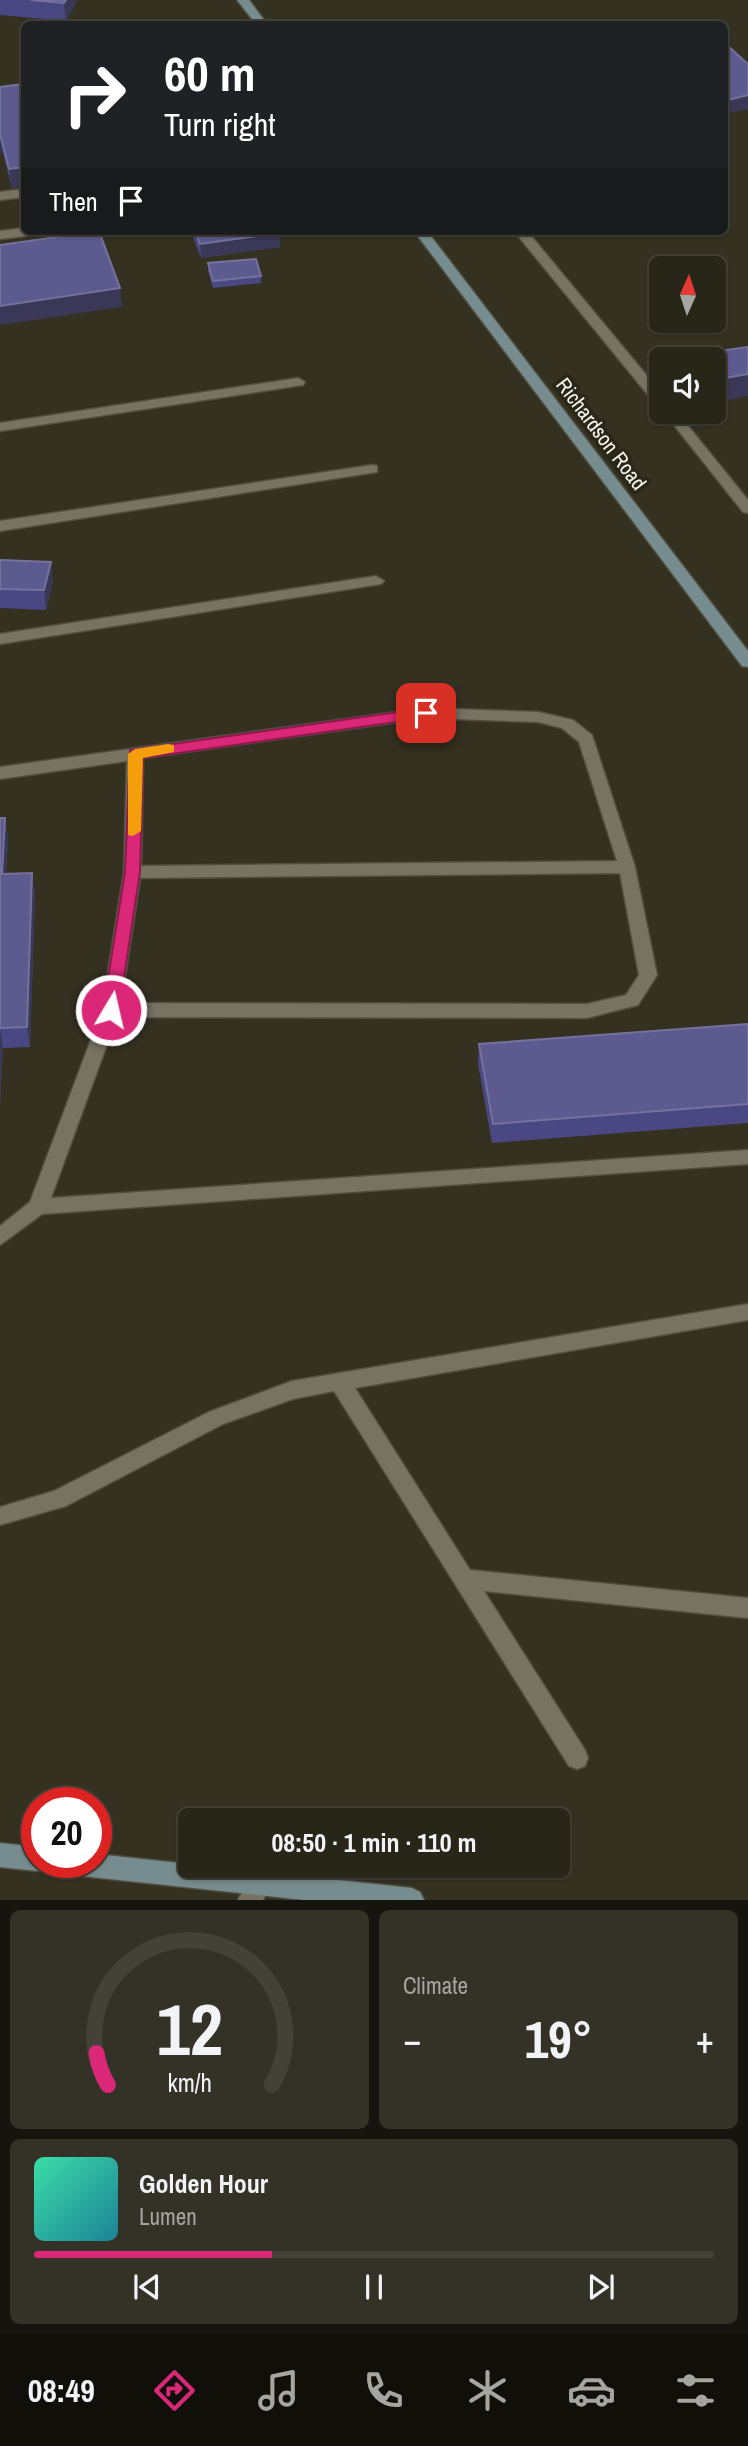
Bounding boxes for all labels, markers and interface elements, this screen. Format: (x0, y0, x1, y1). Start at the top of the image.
text: 60 m (164, 40, 256, 106)
icon: right (49, 49, 140, 140)
text: Turn right (164, 103, 276, 146)
icon: arrive (112, 182, 150, 220)
text: Then (49, 184, 98, 219)
north arrow (649, 256, 726, 332)
map controls (649, 256, 726, 424)
button: sound (649, 347, 726, 424)
street label: Richardson Road (549, 371, 653, 496)
pin (396, 683, 456, 743)
icon: arrive (407, 694, 445, 732)
position arrow (74, 973, 148, 1047)
speed limit sign: 20 (21, 1787, 112, 1878)
text: 08:50 · 1 min · 110 m (271, 1825, 477, 1860)
text: Climate (403, 1970, 468, 2001)
text: 12 (156, 1981, 223, 2079)
text: 19° (524, 2004, 593, 2074)
text: − (403, 2014, 421, 2065)
text: + (696, 2014, 714, 2065)
text: km/h (167, 2066, 212, 2100)
text: Golden Hour (139, 2166, 268, 2201)
text: Lumen (139, 2201, 197, 2232)
icon: previous (128, 2268, 166, 2306)
icon: pause (355, 2268, 393, 2306)
icon: next (582, 2268, 620, 2306)
icon: directions (150, 2366, 199, 2415)
icon: music (254, 2366, 303, 2415)
icon: phone (359, 2366, 408, 2415)
icon: climate (463, 2366, 512, 2415)
icon: car (567, 2366, 616, 2415)
icon: filters (671, 2366, 720, 2415)
text: 08:49 (28, 2369, 95, 2412)

